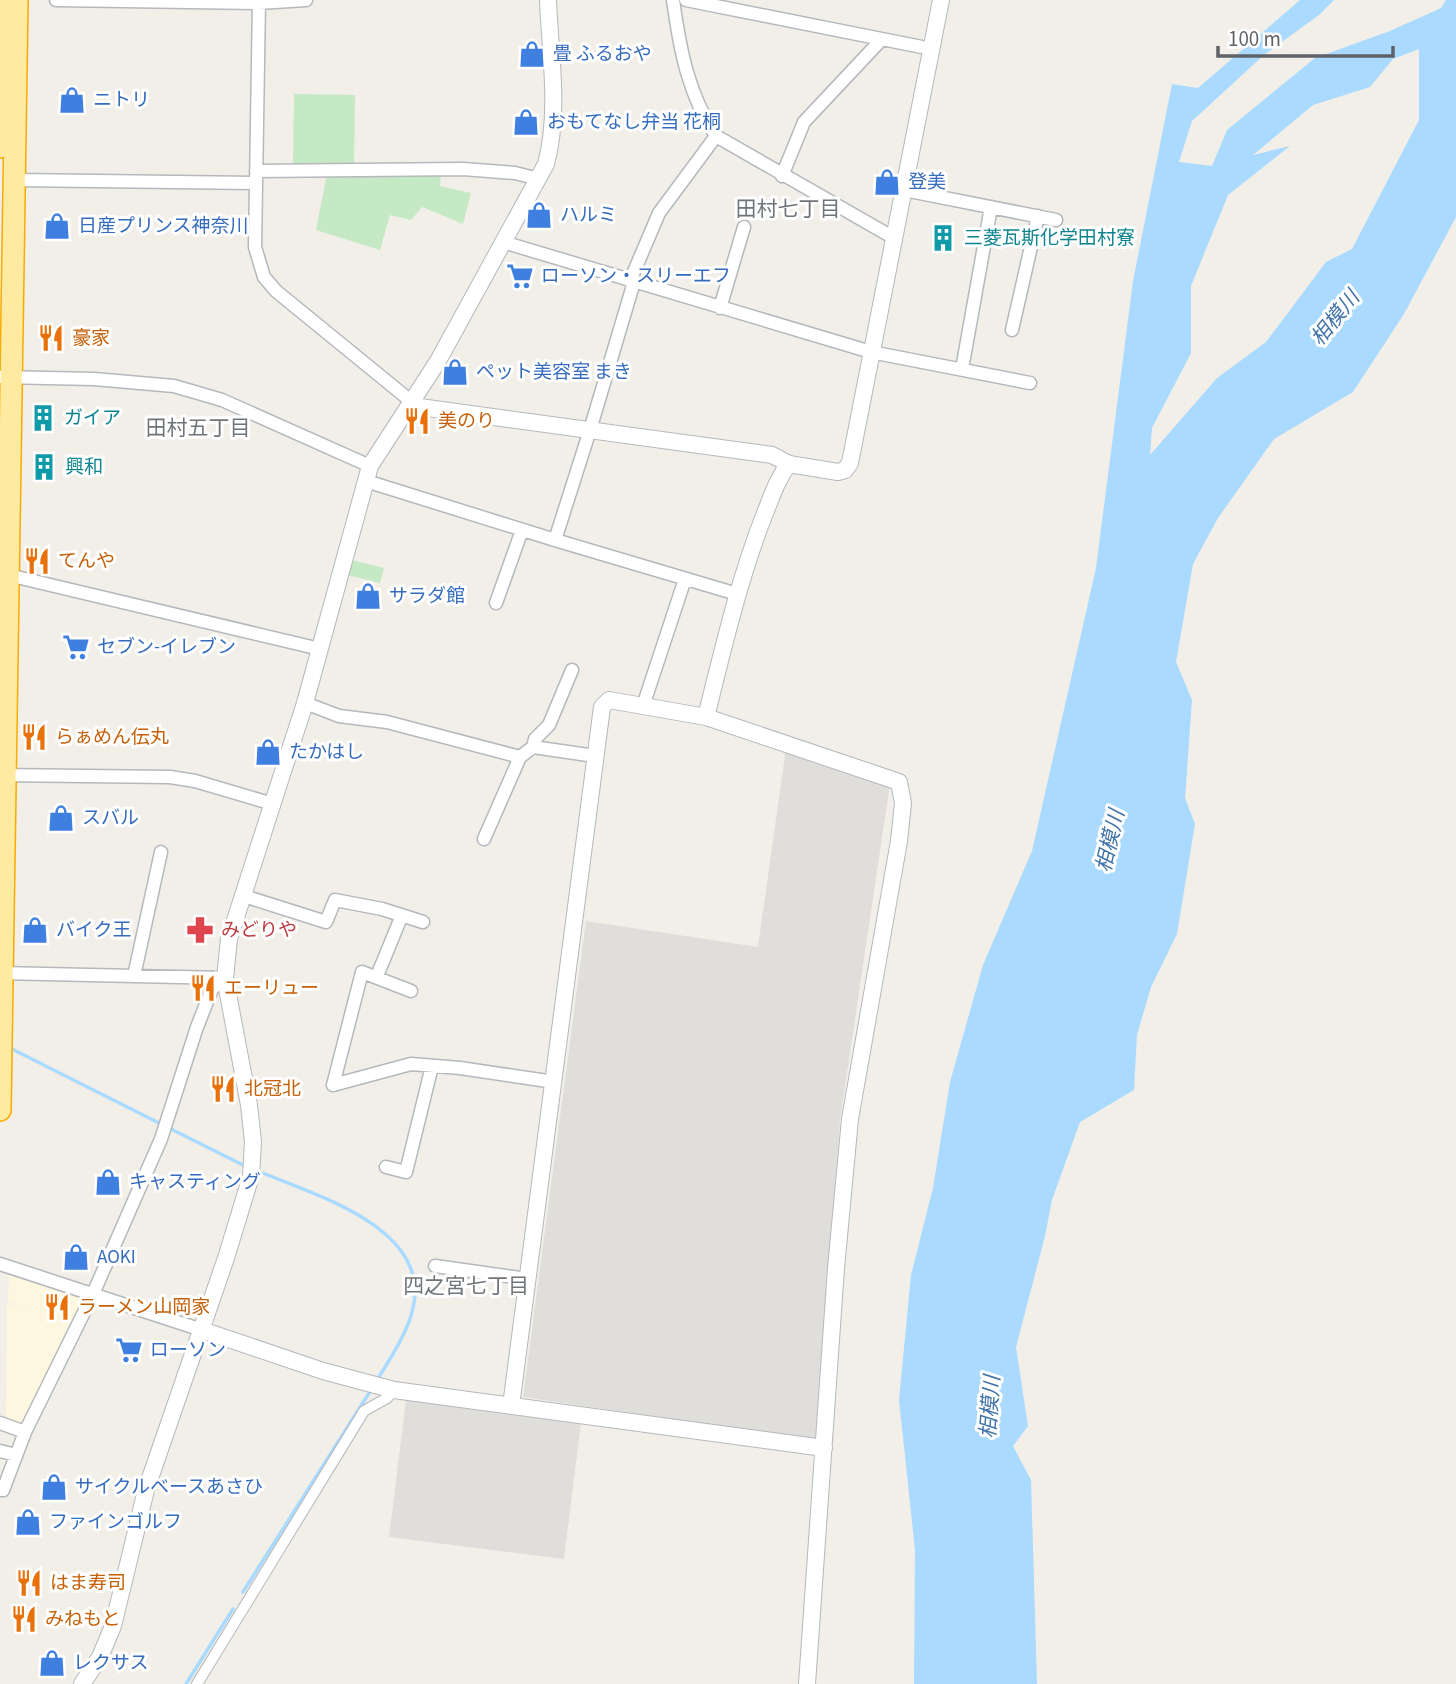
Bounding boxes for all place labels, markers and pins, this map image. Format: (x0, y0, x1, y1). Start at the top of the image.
shop icon: 畳 ふるおや (517, 39, 547, 69)
place label: 畳 ふるおや (553, 41, 652, 68)
shop icon: ニトリ (57, 85, 87, 115)
place label: ニトリ (93, 87, 150, 114)
shop icon: おもてなし弁当 花桐 (511, 107, 541, 137)
place label: おもてなし弁当 花桐 (547, 109, 721, 136)
shop icon: 登美 (872, 167, 902, 197)
place label: 登美 (908, 169, 946, 196)
shop icon: ハルミ (524, 200, 554, 230)
place label: ハルミ (560, 202, 617, 229)
shop icon: 日産プリンス神奈川 (42, 211, 72, 241)
place label: 日産プリンス神奈川 (78, 213, 249, 240)
building icon: 三菱瓦斯化学田村寮 (928, 223, 958, 253)
place label: 三菱瓦斯化学田村寮 (964, 225, 1135, 252)
supermarket icon: ローソン・スリーエフ (505, 261, 535, 291)
place label: ローソン・スリーエフ (541, 263, 731, 290)
restaurant icon: 豪家 (36, 323, 66, 353)
place label: 豪家 (72, 325, 110, 352)
shop icon: ペット美容室 まき (440, 357, 470, 387)
place label: ペット美容室 まき (476, 359, 632, 386)
building icon: ガイア (28, 403, 58, 433)
place label: ガイア (64, 405, 121, 432)
restaurant icon: 美のり (402, 406, 432, 436)
place label: 美のり (438, 408, 495, 435)
building icon: 興和 (29, 452, 59, 482)
place label: 興和 (65, 454, 103, 481)
restaurant icon: てんや (22, 546, 52, 576)
place label: てんや (58, 548, 115, 575)
shop icon: サラダ館 (353, 581, 383, 611)
place label: サラダ館 (389, 583, 465, 610)
supermarket icon: セブン-イレブン (61, 632, 91, 662)
place label: セブン-イレブン (97, 634, 236, 661)
restaurant icon: らぁめん伝丸 (19, 722, 49, 752)
place label: らぁめん伝丸 (55, 724, 169, 751)
shop icon: たかはし (253, 737, 283, 767)
place label: たかはし (289, 739, 364, 766)
shop icon: スバル (46, 803, 76, 833)
place label: スバル (82, 805, 139, 832)
shop icon: バイク王 (20, 915, 50, 945)
pharmacy icon: みどりや (185, 915, 215, 945)
place label: バイク王 (56, 917, 132, 944)
place label: みどりや (221, 917, 297, 944)
restaurant icon: エーリュー (188, 973, 218, 1003)
place label: エーリュー (224, 975, 319, 1002)
restaurant icon: 北冠北 (208, 1074, 238, 1104)
place label: 北冠北 (244, 1076, 301, 1103)
shop icon: キャスティング (93, 1167, 123, 1197)
place label: キャスティング (129, 1169, 261, 1196)
shop icon: AOKI (61, 1242, 91, 1272)
place label: AOKI (97, 1244, 136, 1271)
restaurant icon: ラーメン山岡家 (42, 1292, 72, 1322)
place label: ラーメン山岡家 (78, 1294, 210, 1321)
supermarket icon: ローソン (114, 1335, 144, 1365)
place label: ローソン (150, 1337, 226, 1364)
shop icon: サイクルベースあさひ (39, 1472, 69, 1502)
place label: サイクルベースあさひ (75, 1474, 263, 1501)
shop icon: ファインゴルフ (13, 1507, 43, 1537)
place label: ファインゴルフ (49, 1509, 182, 1536)
restaurant icon: はま寿司 (14, 1568, 44, 1598)
place label: はま寿司 (50, 1570, 126, 1597)
restaurant icon: みねもと (9, 1604, 39, 1634)
place label: みねもと (45, 1606, 121, 1633)
shop icon: レクサス (37, 1648, 67, 1678)
place label: レクサス (73, 1650, 149, 1677)

